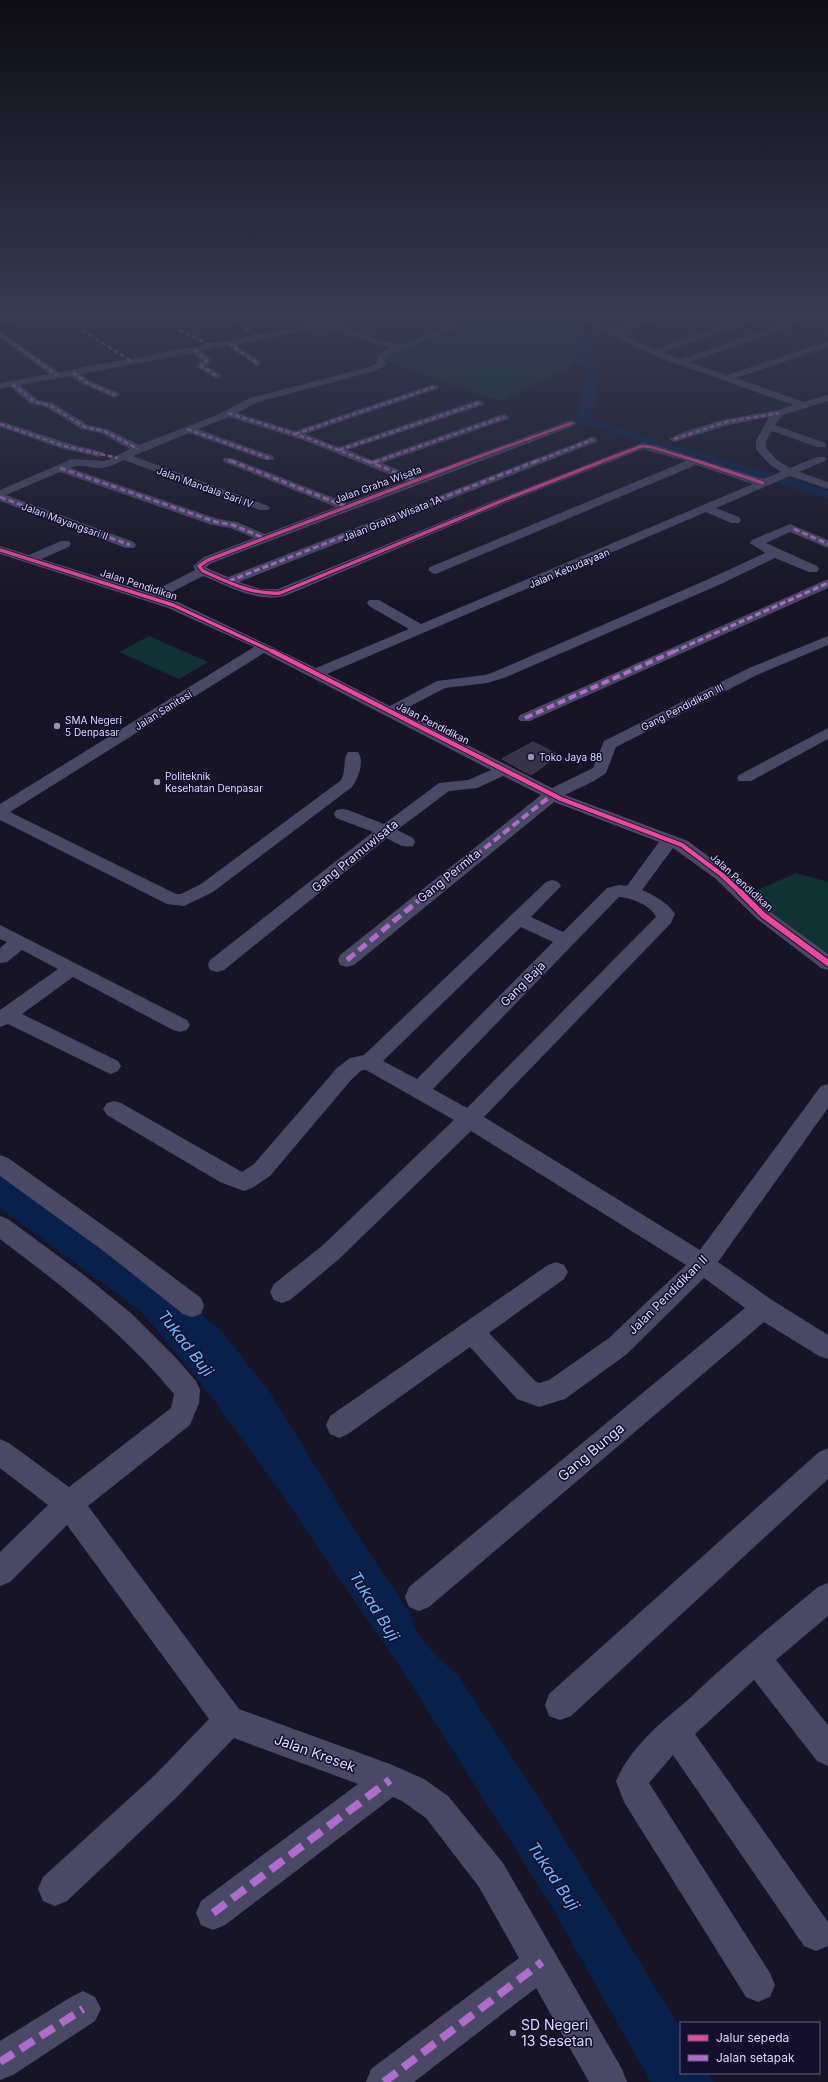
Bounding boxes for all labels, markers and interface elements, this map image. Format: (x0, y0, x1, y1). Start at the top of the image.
street label: Jalan Graha Wisata (333, 463, 423, 505)
street label: Jalan Mandala Sari IV (155, 464, 255, 510)
street label: Jalan Graha Wisata 1A (341, 493, 443, 543)
street label: Jalan Mayangsari II (20, 500, 110, 542)
street label: Jalan Kebudayaan (527, 546, 611, 590)
street label: Jalan Pendidikan (99, 566, 179, 602)
street label: Gang Pendidikan III (639, 681, 725, 733)
street label: Jalan Sanitasi (132, 688, 194, 732)
street label: Jalan Pendidikan (395, 699, 472, 747)
place label: SMA Negeri 5 Denpasar (65, 714, 122, 738)
marker: SMA Negeri 5 Denpasar (52, 721, 62, 731)
place label: Toko Jaya 88 (539, 751, 602, 763)
marker: Toko Jaya 88 (526, 752, 536, 762)
place label: Politeknik Kesehatan Denpasar (165, 770, 263, 794)
marker: Politeknik Kesehatan Denpasar (152, 777, 162, 787)
street label: Gang Pramuwisata (309, 816, 401, 895)
street label: Gang Permita (414, 846, 483, 906)
street label: Jalan Pendidikan (708, 851, 776, 913)
street label: Gang Baja (497, 958, 548, 1009)
street label: Jalan Pendidikan II (625, 1252, 710, 1337)
water label: Tukad Buji (154, 1306, 219, 1381)
street label: Gang Bunga (554, 1419, 627, 1484)
water label: Tukad Buji (346, 1567, 405, 1646)
street label: Jalan Kresek (272, 1730, 358, 1775)
water label: Tukad Buji (524, 1838, 585, 1915)
place label: SD Negeri 13 Sesetan (521, 2016, 593, 2049)
legend (680, 2022, 820, 2074)
marker: SD Negeri 13 Sesetan (508, 2028, 518, 2038)
text: Jalur sepeda (716, 2030, 789, 2045)
text: Jalan setapak (716, 2050, 795, 2065)

